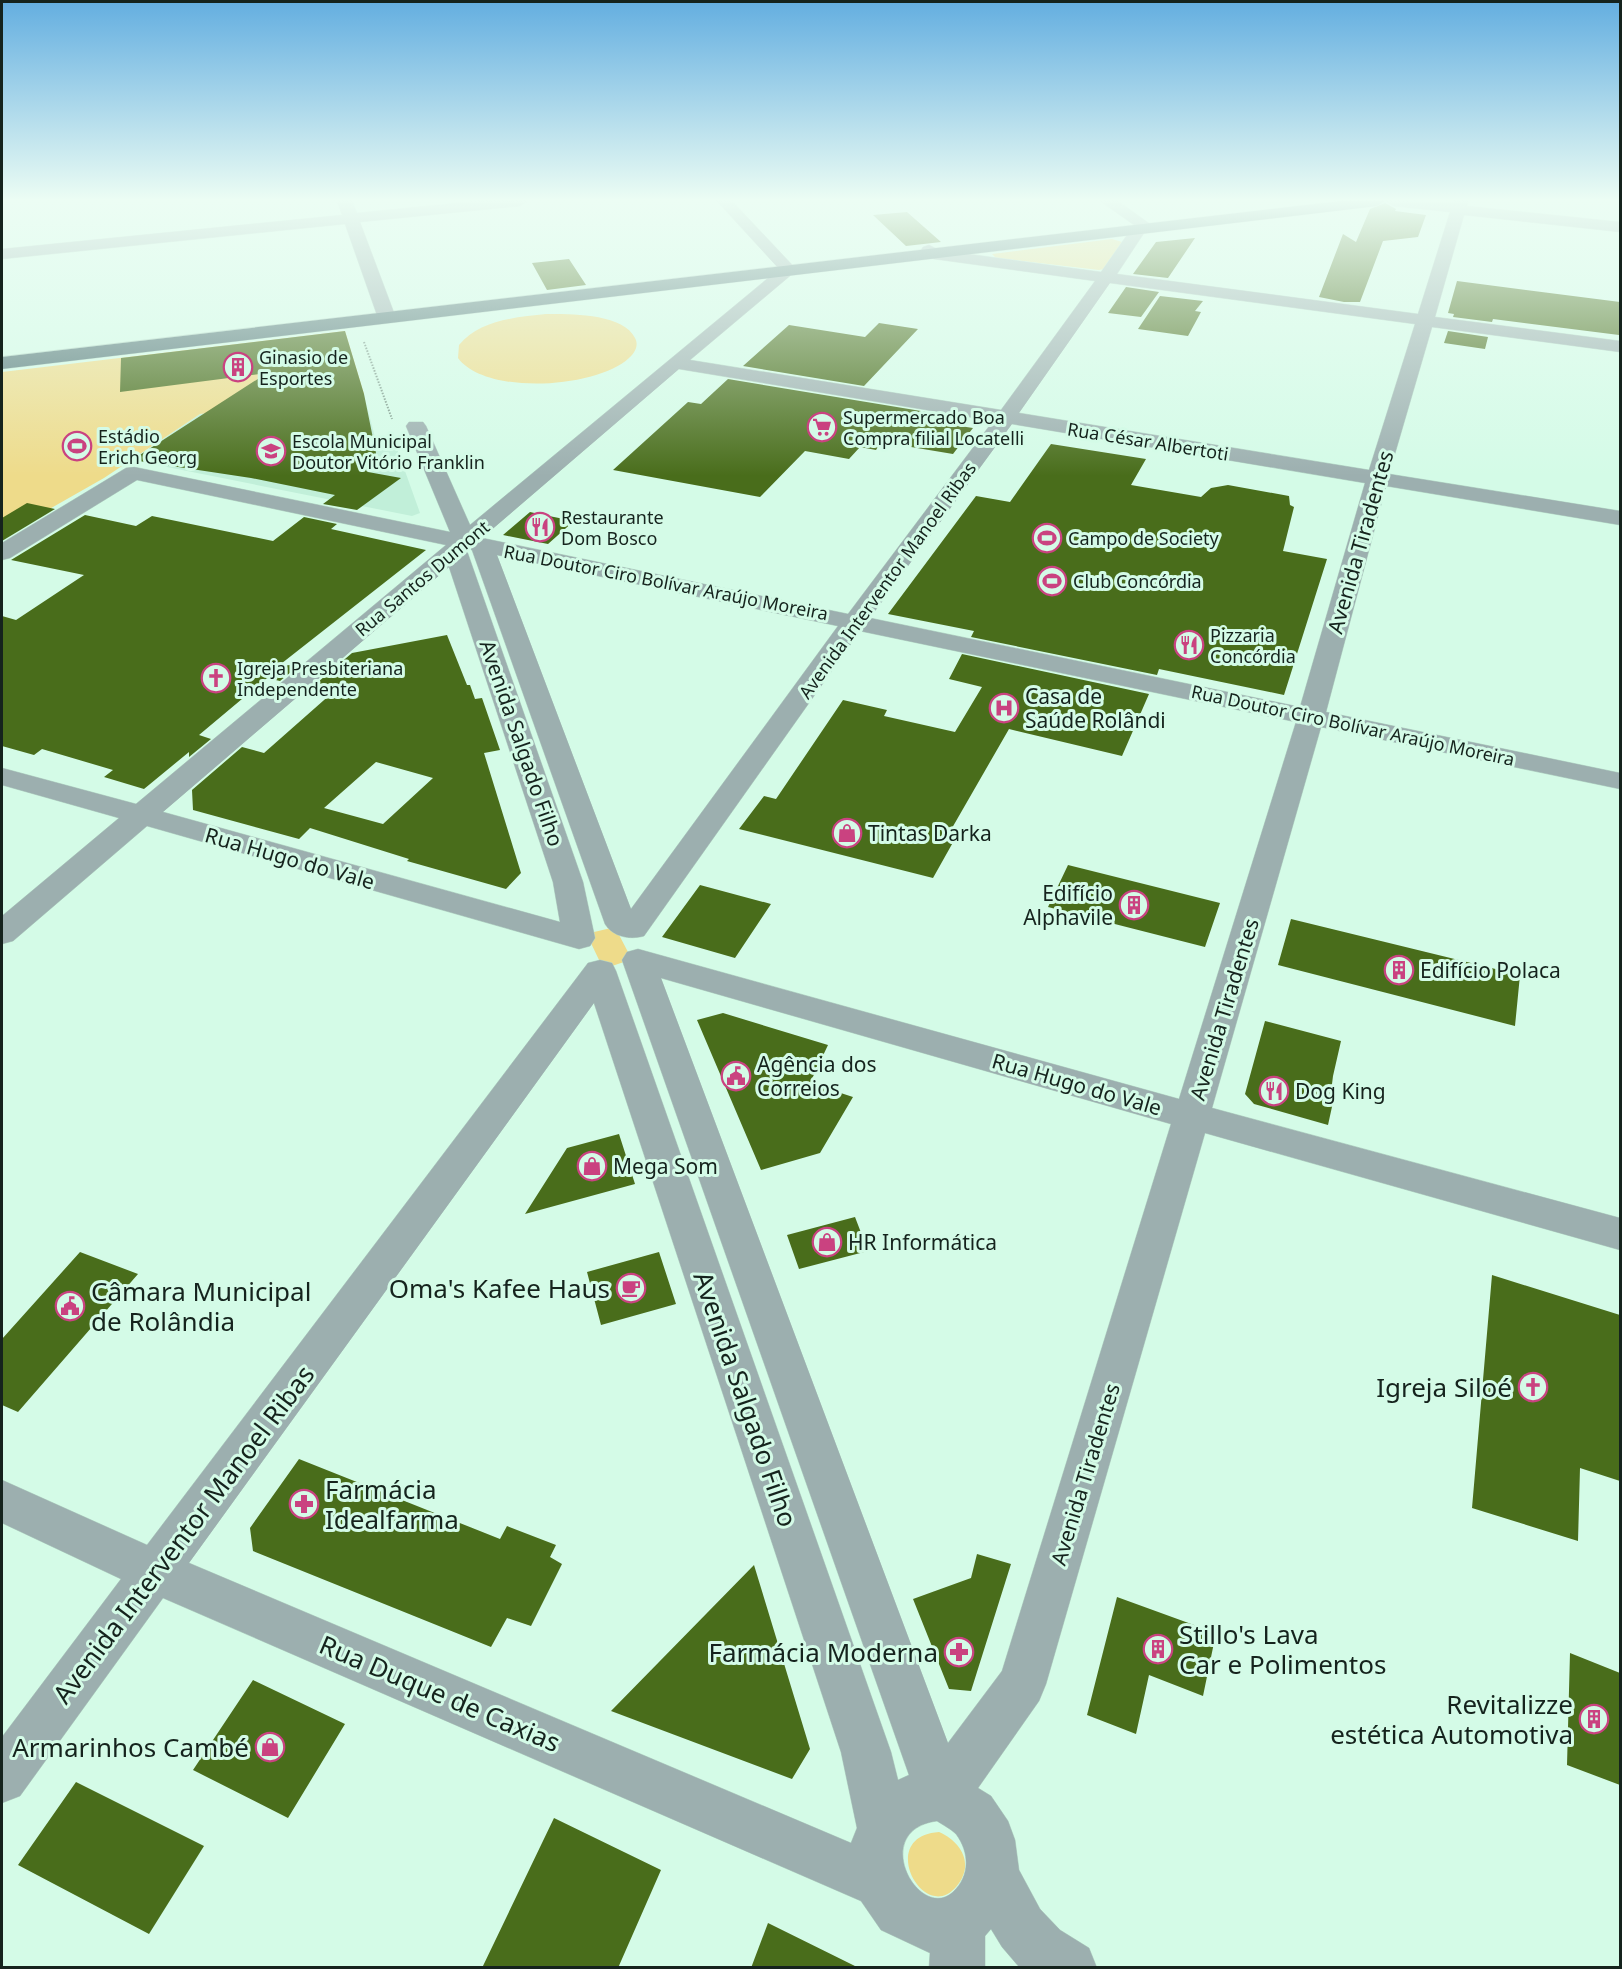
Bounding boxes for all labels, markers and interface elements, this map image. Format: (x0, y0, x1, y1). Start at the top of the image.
place label: Ginasio de Esportes (259, 345, 348, 390)
building icon: Ginasio de Esportes (222, 351, 254, 383)
place label: Supermercado Boa Compra filial Locatelli (843, 405, 1024, 450)
supermarket icon: Supermercado Boa Compra filial Locatelli (806, 411, 838, 443)
street label: Rua César Albertoti (1066, 416, 1230, 466)
place label: Estádio Erich Georg (98, 424, 197, 469)
place label: Escola Municipal Doutor Vitório Franklin (292, 429, 485, 474)
sports icon: Estádio Erich Georg (61, 430, 93, 462)
school or university icon: Escola Municipal Doutor Vitório Franklin (255, 435, 287, 467)
street label: Avenida Tiradentes (1321, 447, 1399, 637)
street label: Avenida Interventor Manoel Ribas (793, 457, 981, 703)
place label: Restaurante Dom Bosco (561, 505, 664, 550)
restaurant icon: Restaurante Dom Bosco (524, 511, 556, 543)
street label: Rua Santos Dumont (350, 514, 495, 641)
sports icon: Campo de Society (1031, 522, 1063, 554)
place label: Campo de Society (1068, 526, 1220, 550)
street label: Rua Doutor Ciro Bolívar Araújo Moreira (502, 539, 830, 625)
sports icon: Club Concórdia (1036, 565, 1068, 597)
place label: Club Concórdia (1073, 569, 1202, 593)
place label: Pizzaria Concórdia (1210, 623, 1296, 668)
restaurant icon: Pizzaria Concórdia (1173, 629, 1205, 661)
street label: Avenida Salgado Filho (474, 636, 570, 850)
place label: Igreja Presbiteriana Independente (237, 656, 403, 701)
church icon: Igreja Presbiteriana Independente (200, 662, 232, 694)
street label: Rua Doutor Ciro Bolívar Araújo Moreira (1189, 679, 1517, 771)
place label: Casa de Saúde Rolândi (1025, 682, 1166, 734)
hospital icon: Casa de Saúde Rolândi (988, 692, 1020, 724)
shop icon: Tintas Darka (831, 817, 863, 849)
place label: Tintas Darka (868, 819, 992, 847)
street label: Rua Hugo do Vale (202, 820, 378, 896)
place label: Edifício Alphavile (1023, 879, 1113, 931)
building icon: Edifício Alphavile (1118, 889, 1150, 921)
street label: Avenida Tiradentes (1183, 915, 1265, 1103)
building icon: Edifício Polaca (1383, 954, 1415, 986)
place label: Edifício Polaca (1420, 956, 1561, 984)
street label: Rua Hugo do Vale (989, 1046, 1165, 1122)
place label: Agência dos Correios (757, 1050, 877, 1102)
public building icon: Agência dos Correios (720, 1060, 752, 1092)
restaurant icon: Dog King (1258, 1075, 1290, 1107)
place label: Dog King (1295, 1077, 1386, 1105)
shop icon: Mega Som (576, 1150, 608, 1182)
place label: Mega Som (613, 1152, 718, 1180)
shop icon: HR Informática (811, 1226, 843, 1258)
place label: HR Informática (848, 1228, 997, 1256)
street label: Avenida Salgado Filho (685, 1266, 807, 1532)
place label: Oma's Kafee Haus (389, 1270, 610, 1306)
cafe icon: Oma's Kafee Haus (615, 1272, 647, 1304)
place label: Câmara Municipal de Rolândia (91, 1273, 311, 1339)
public building icon: Câmara Municipal de Rolândia (54, 1290, 86, 1322)
street label: Avenida Interventor Manoel Ribas (44, 1358, 322, 1710)
place label: Igreja Siloé (1376, 1369, 1512, 1405)
church icon: Igreja Siloé (1517, 1371, 1549, 1403)
street label: Avenida Tiradentes (1044, 1380, 1126, 1568)
place label: Farmácia Idealfarma (325, 1471, 459, 1537)
pharmacy icon: Farmácia Idealfarma (288, 1488, 320, 1520)
place label: Stillo's Lava Car e Polimentos (1179, 1616, 1386, 1682)
street label: Rua Duque de Caxias (314, 1626, 566, 1760)
building icon: Stillo's Lava Car e Polimentos (1142, 1633, 1174, 1665)
place label: Farmácia Moderna (708, 1634, 938, 1670)
pharmacy icon: Farmácia Moderna (943, 1636, 975, 1668)
place label: Revitalizze estética Automotiva (1330, 1686, 1573, 1752)
building icon: Revitalizze estética Automotiva (1578, 1703, 1610, 1735)
place label: Armarinhos Cambé (12, 1729, 249, 1765)
shop icon: Armarinhos Cambé (254, 1731, 286, 1763)

